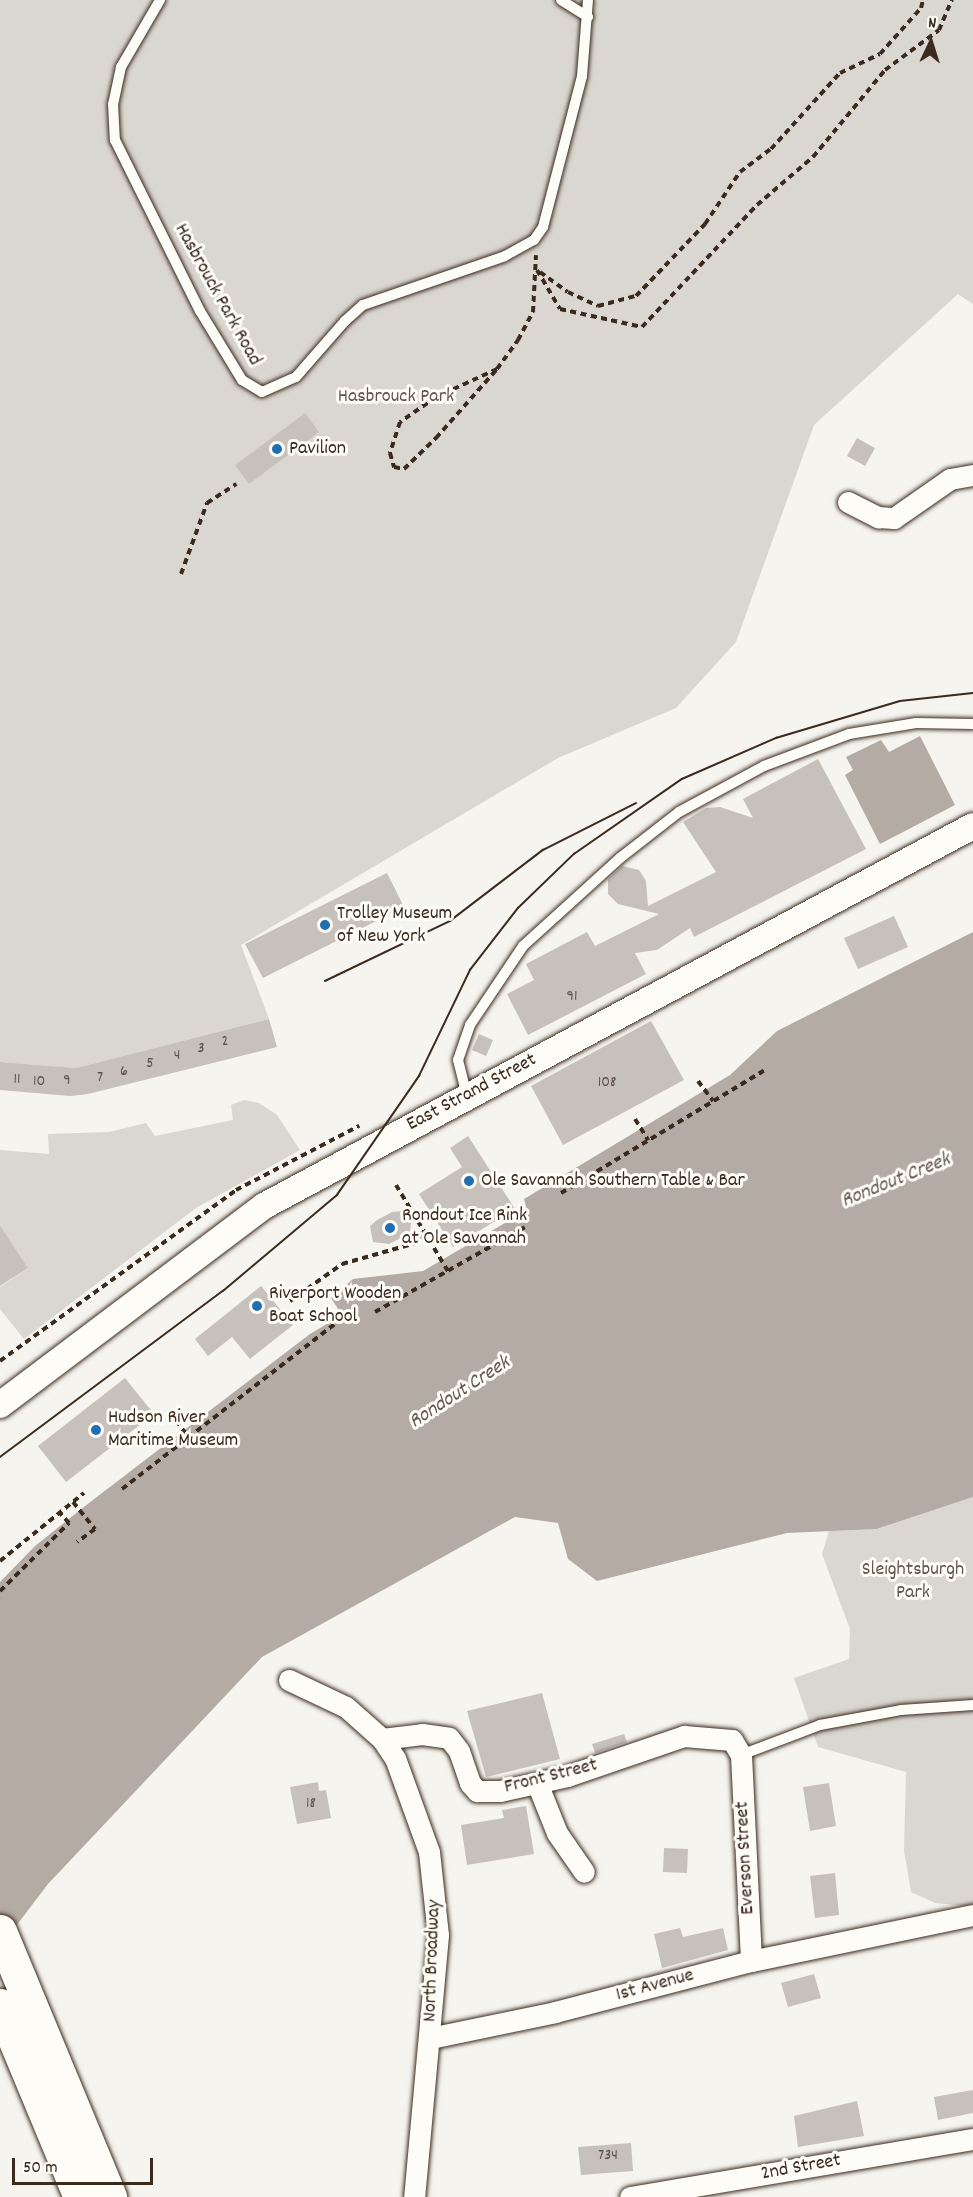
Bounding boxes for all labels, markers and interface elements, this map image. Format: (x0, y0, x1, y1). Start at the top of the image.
north arrow (901, 12, 961, 72)
text: N (928, 12, 937, 35)
street label: Hasbrouck Park Road (168, 220, 266, 370)
park label: Hasbrouck Park (338, 385, 454, 409)
place label: Pavilion (289, 437, 346, 461)
marker: Pavilion (270, 442, 284, 456)
place label: Trolley Museum of New York (337, 902, 452, 949)
marker: Trolley Museum of New York (318, 918, 332, 932)
house number: 91 (567, 987, 577, 1007)
house number: 2 (222, 1032, 228, 1052)
house number: 3 (197, 1039, 205, 1059)
house number: 4 (174, 1046, 180, 1066)
street label: East Strand Street (403, 1049, 541, 1137)
house number: 5 (146, 1054, 154, 1074)
house number: 6 (120, 1062, 128, 1082)
house number: 7 (97, 1068, 103, 1088)
house number: 11 (13, 1070, 21, 1090)
house number: 9 (63, 1071, 71, 1091)
house number: 10 (33, 1072, 45, 1092)
house number: 108 (598, 1073, 616, 1093)
water label: Rondout Creek (838, 1148, 954, 1214)
place label: Ole Savannah Southern Table & Bar (481, 1169, 745, 1193)
marker: Ole Savannah Southern Table & Bar (462, 1174, 476, 1188)
place label: Rondout Ice Rink at Ole Savannah (402, 1204, 527, 1251)
marker: Rondout Ice Rink at Ole Savannah (383, 1221, 397, 1235)
place label: Riverport Wooden Boat School (269, 1282, 401, 1329)
marker: Riverport Wooden Boat School (250, 1299, 264, 1313)
water label: Rondout Creek (405, 1351, 515, 1435)
place label: Hudson River Maritime Museum (108, 1406, 238, 1453)
marker: Hudson River Maritime Museum (89, 1423, 103, 1437)
park label: Sleightsburgh Park (862, 1558, 964, 1605)
street label: Front Street (502, 1754, 600, 1800)
house number: 18 (306, 1794, 316, 1814)
street label: Everson Street (731, 1801, 761, 1915)
street label: North Broadway (419, 1899, 447, 2023)
street label: 1st Avenue (614, 1964, 696, 2008)
scale bar (15, 2146, 156, 2184)
house number: 734 (598, 2146, 618, 2166)
street label: 2nd Street (759, 2149, 843, 2187)
text: 50 m (23, 2156, 58, 2181)

